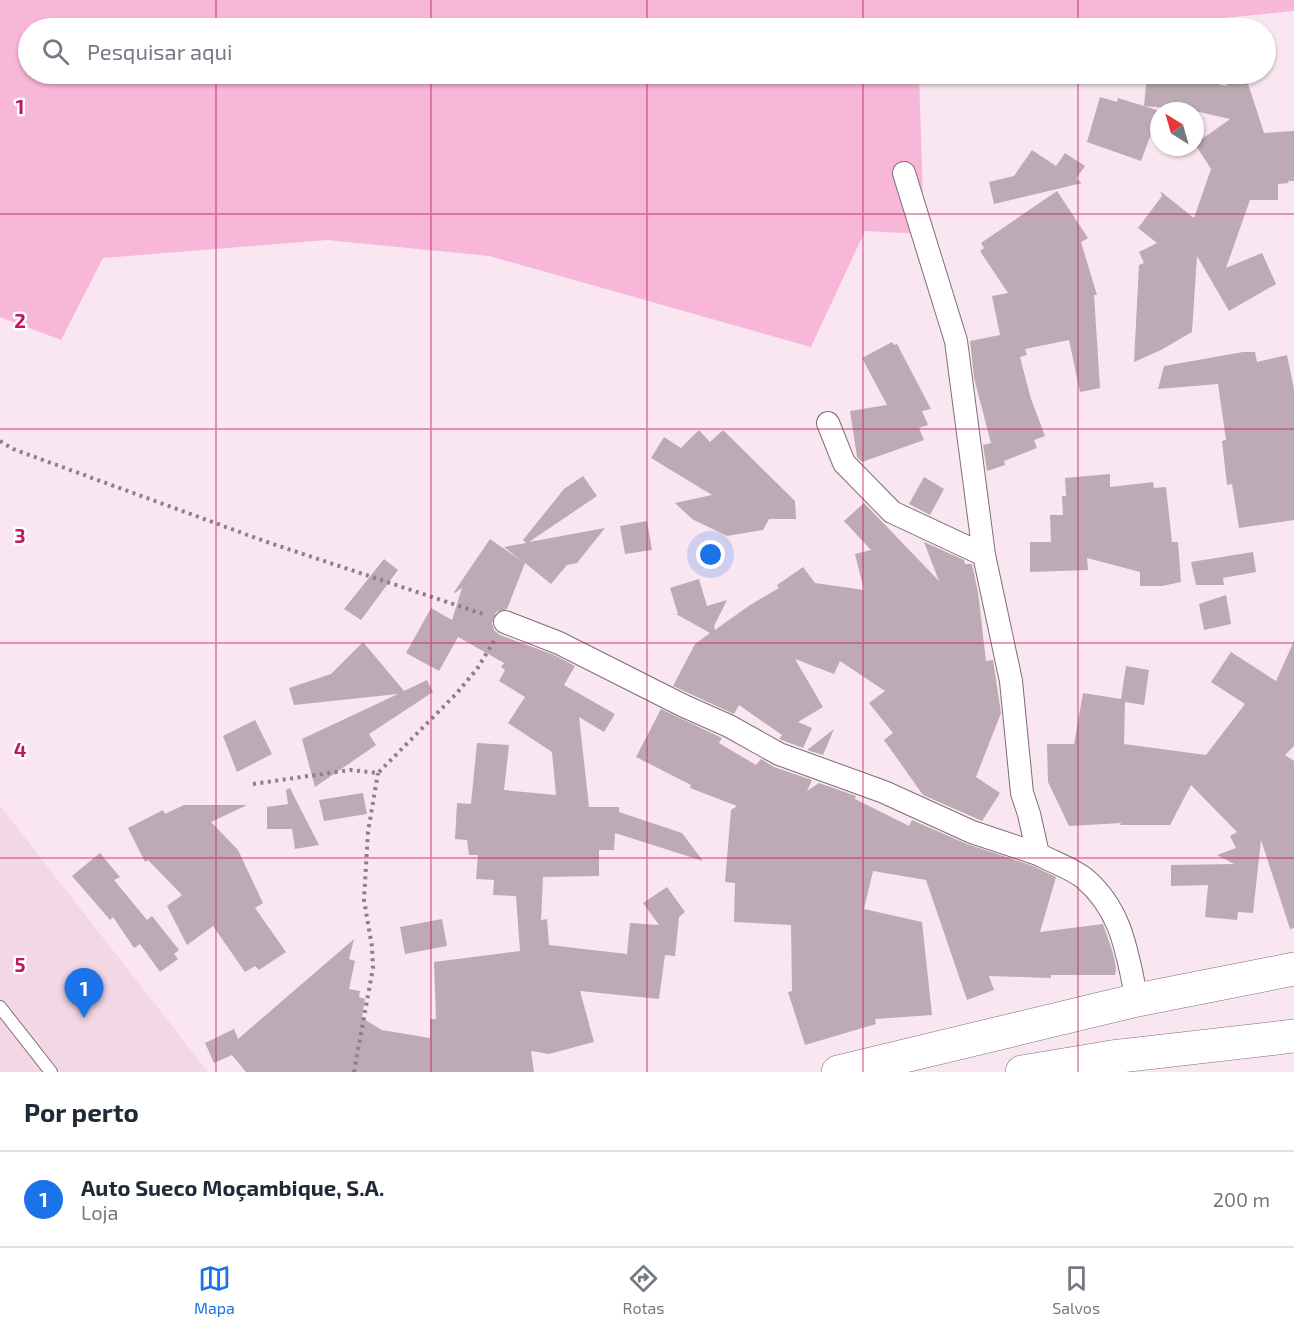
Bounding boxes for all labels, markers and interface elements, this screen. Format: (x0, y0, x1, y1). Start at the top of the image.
search box (18, 18, 1276, 84)
icon: search (39, 35, 72, 68)
text: Pesquisar aqui (87, 38, 233, 64)
text: 1 (16, 94, 24, 118)
north arrow (1150, 102, 1204, 156)
text: 2 (14, 308, 26, 332)
text: 3 (14, 523, 26, 547)
your location (696, 540, 725, 569)
text: 4 (14, 737, 27, 761)
text: 5 (14, 952, 26, 976)
pin: 1 (64, 968, 104, 1018)
text: Por perto (24, 1096, 139, 1127)
text: Auto Sueco Moçambique, S.A. (81, 1174, 384, 1200)
text: 1 (39, 1187, 48, 1211)
text: 200 m (1213, 1187, 1270, 1211)
text: Loja (81, 1200, 119, 1224)
tab: Mapa (194, 1262, 235, 1317)
tab: Rotas (623, 1262, 665, 1317)
tab: Salvos (1052, 1262, 1100, 1317)

